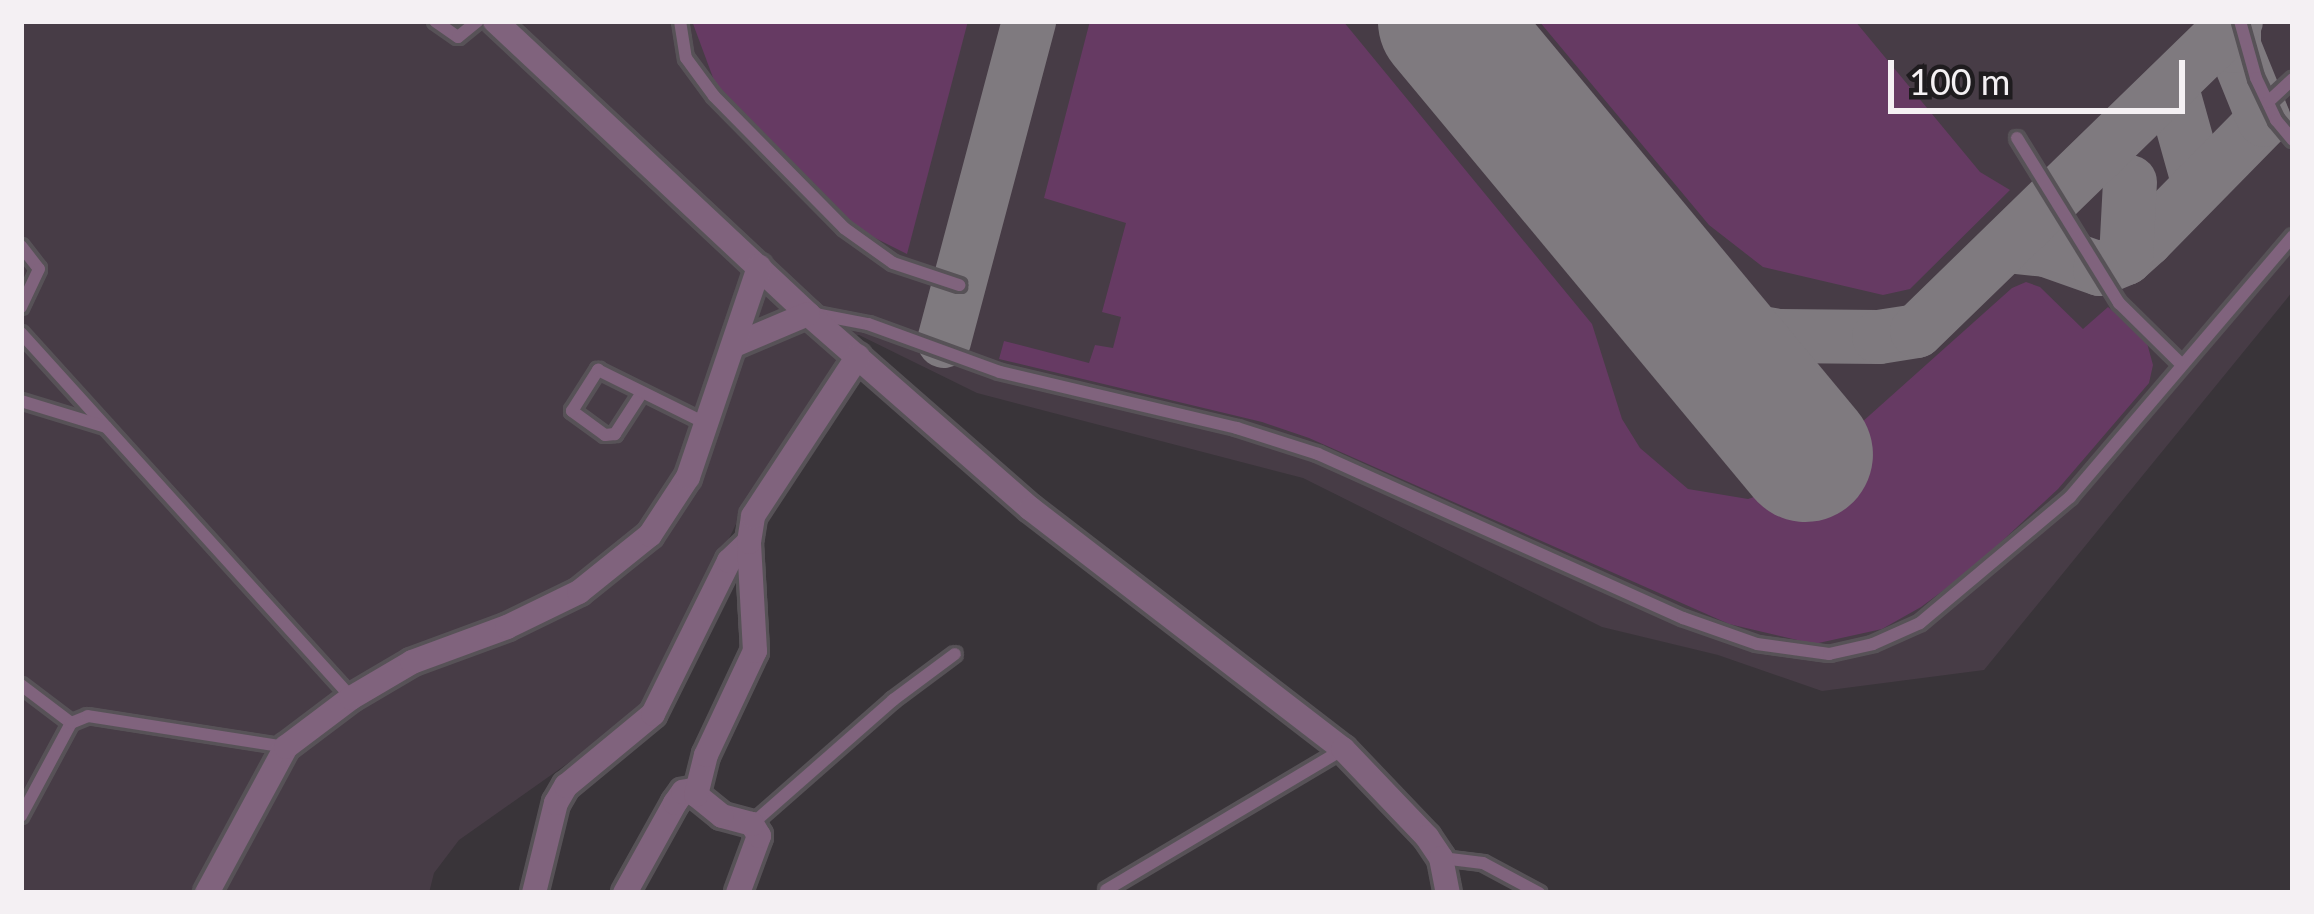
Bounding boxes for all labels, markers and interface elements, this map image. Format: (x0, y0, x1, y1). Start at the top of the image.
scale bar (1894, 36, 2191, 110)
text: 100 m (1909, 59, 2010, 103)

